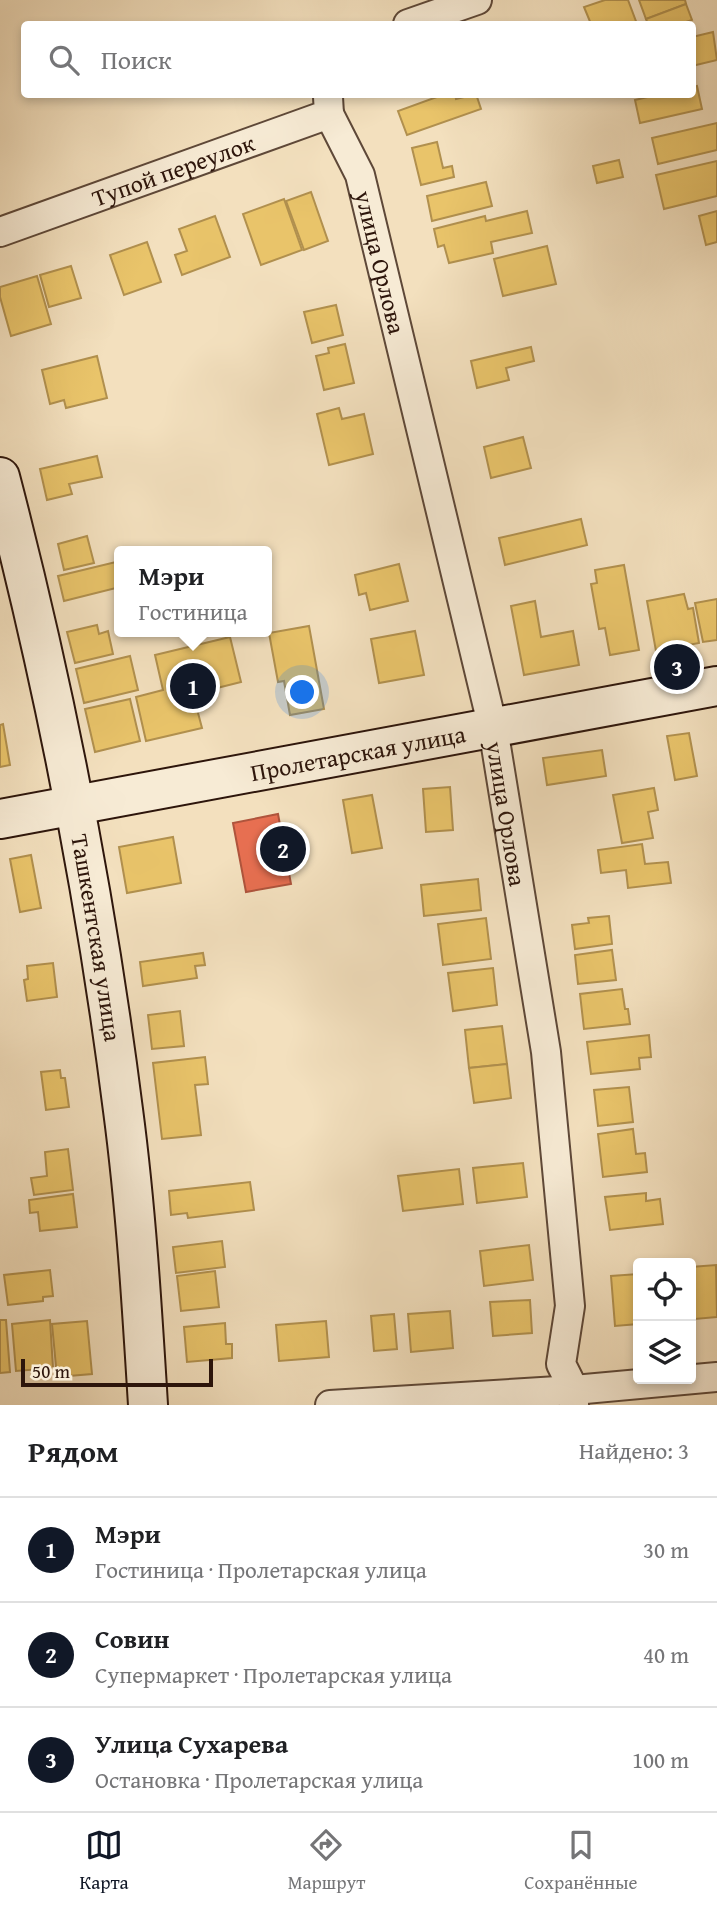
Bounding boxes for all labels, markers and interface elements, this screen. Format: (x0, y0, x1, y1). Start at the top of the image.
search box (21, 21, 696, 98)
text: Поиск (101, 40, 172, 79)
icon: search (45, 41, 83, 79)
street label: Тупой переулок (87, 125, 260, 215)
street label: улица Орлова (347, 186, 415, 338)
popup (114, 546, 272, 637)
text: Мэри (139, 556, 204, 595)
text: Гостиница (139, 595, 247, 628)
pin: 3 (654, 641, 700, 693)
pin: 1 (170, 660, 216, 712)
your location (285, 675, 319, 709)
street label: Пролетарская улица (248, 715, 469, 790)
street label: улица Орлова (478, 738, 536, 889)
pin: 2 (260, 823, 306, 875)
street label: Ташкентская улица (63, 831, 131, 1044)
map controls (633, 1258, 696, 1384)
button: locate (633, 1258, 696, 1321)
button: layers (633, 1321, 696, 1384)
scale bar (21, 1356, 214, 1388)
text: 50 m (32, 1357, 70, 1385)
text: Рядом (28, 1429, 119, 1473)
text: Найдено: 3 (579, 1434, 689, 1467)
text: Мэри (95, 1514, 161, 1553)
text: 1 (45, 1533, 57, 1566)
text: 30 m (643, 1533, 689, 1566)
text: Гостиница · Пролетарская улица (95, 1553, 427, 1586)
text: Совин (95, 1619, 169, 1658)
text: 2 (45, 1638, 57, 1671)
text: 40 m (643, 1638, 689, 1671)
text: Супермаркет · Пролетарская улица (95, 1658, 452, 1691)
text: Улица Сухарева (95, 1724, 288, 1763)
text: 3 (45, 1743, 57, 1776)
text: 100 m (632, 1743, 689, 1776)
text: Остановка · Пролетарская улица (95, 1763, 423, 1796)
tab: Карта (79, 1826, 129, 1896)
tab: Маршрут (288, 1826, 365, 1896)
tab: Сохранённые (524, 1826, 637, 1896)

